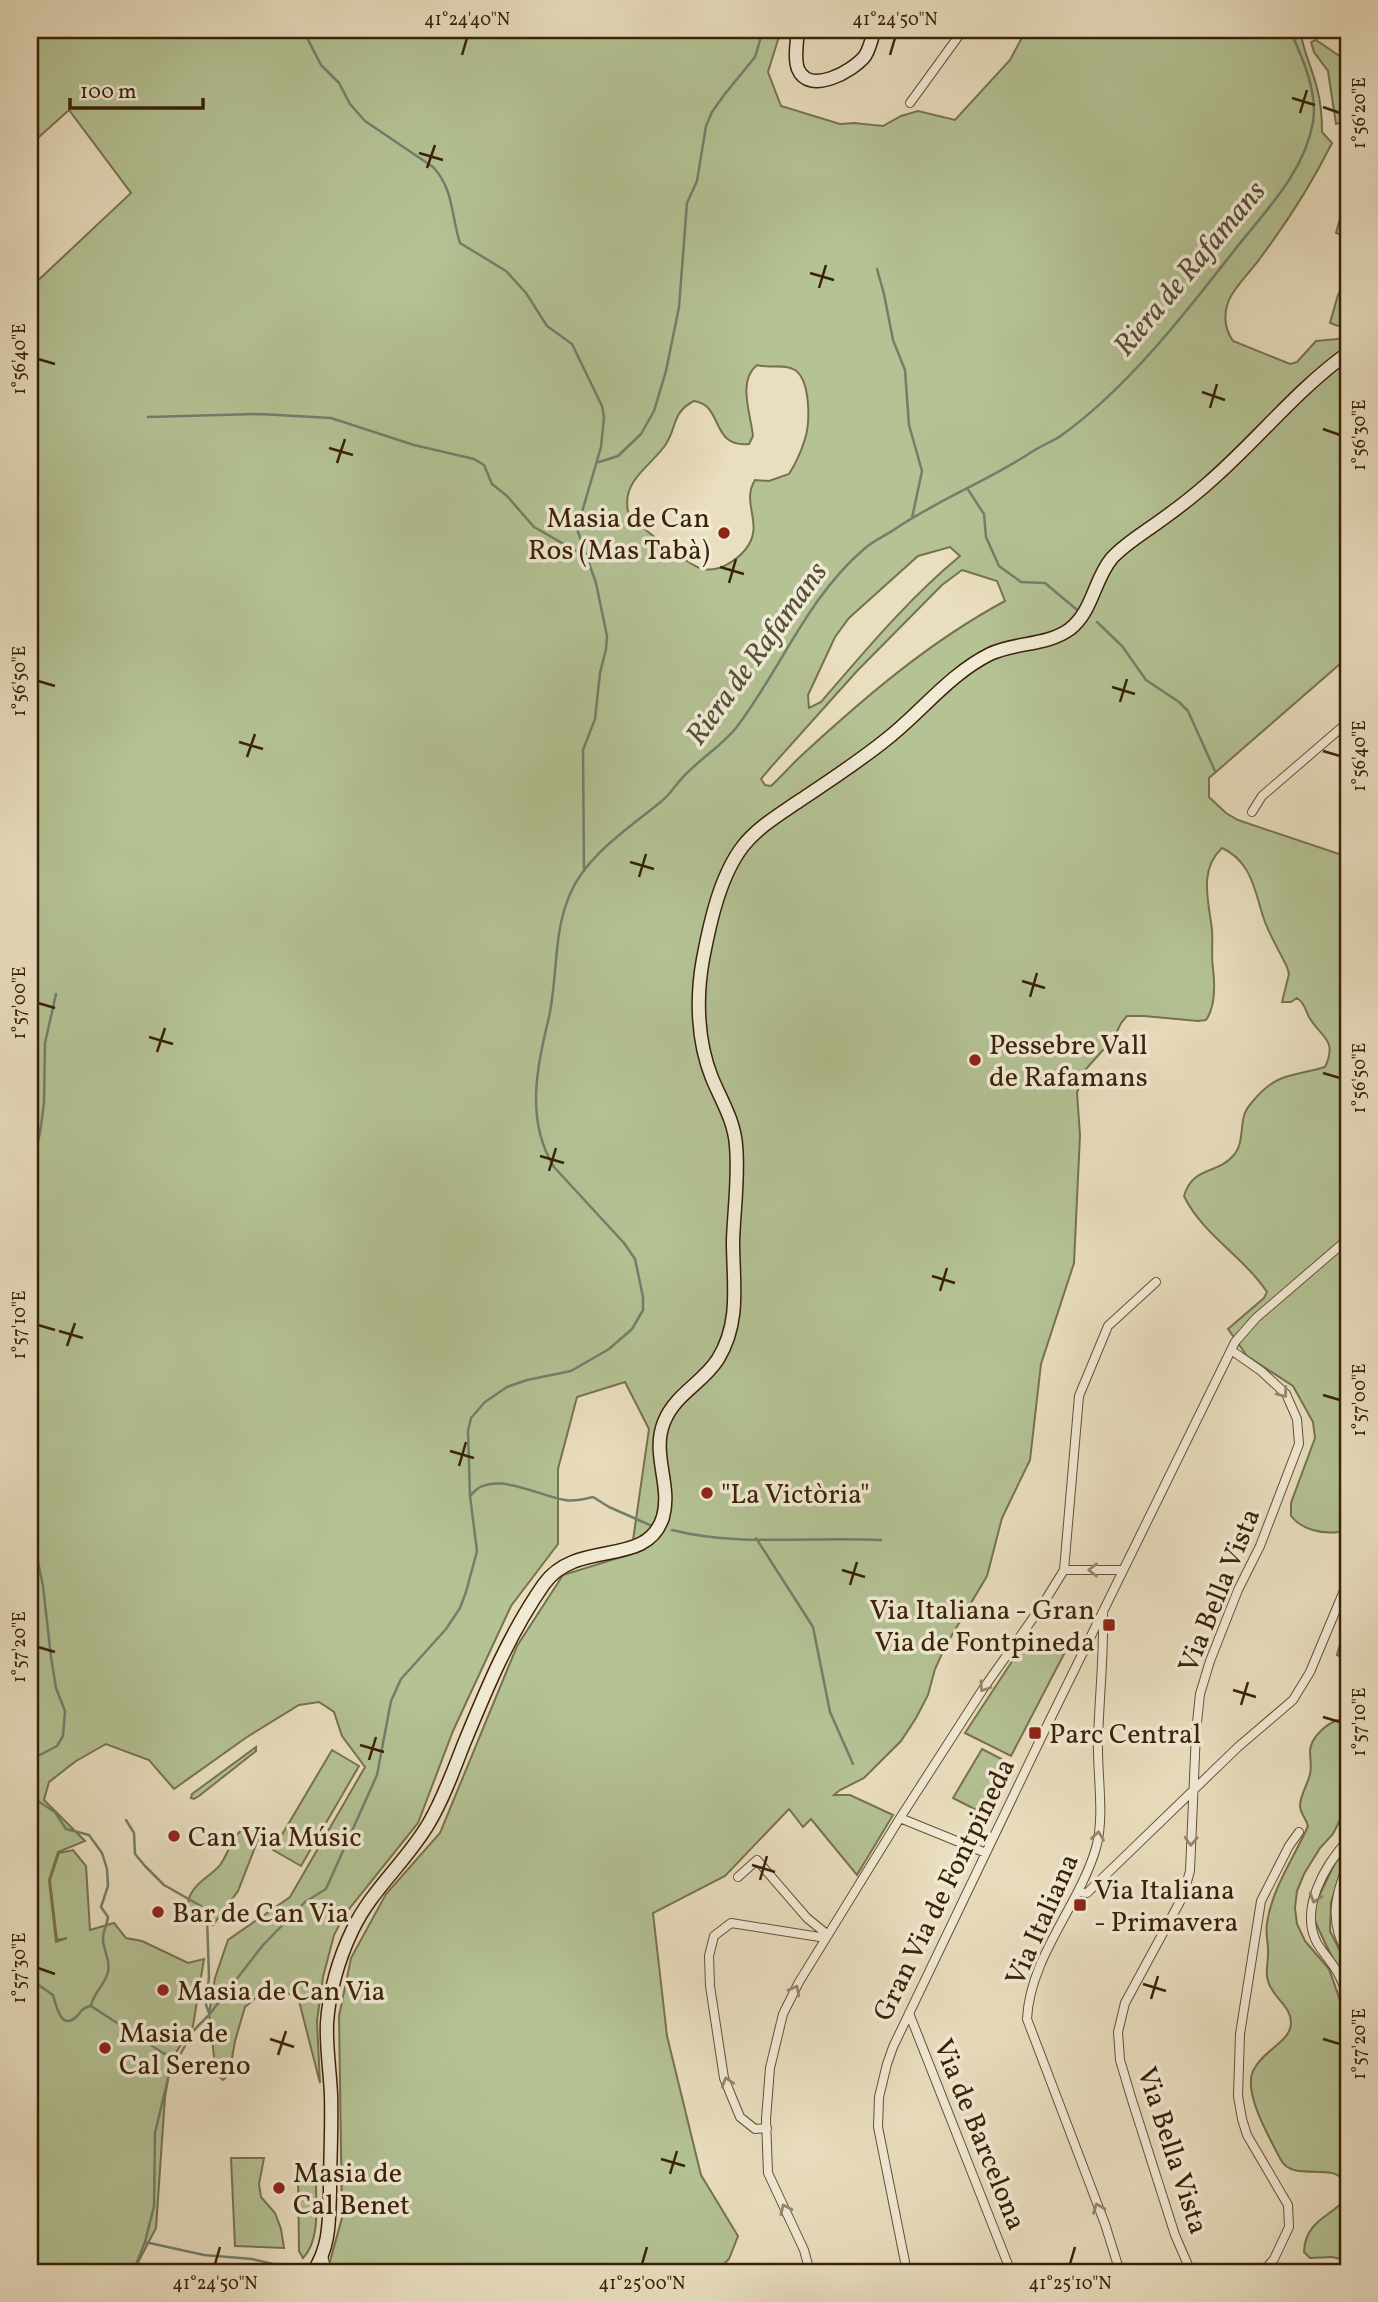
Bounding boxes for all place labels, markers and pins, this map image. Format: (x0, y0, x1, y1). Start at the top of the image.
place label: Masia de Can Ros (Mas Tabà) (528, 500, 710, 571)
marker: Masia de Can Ros (Mas Tabà) (716, 525, 732, 541)
place label: Pessebre Vall de Rafamans (989, 1027, 1148, 1098)
marker: Pessebre Vall de Rafamans (967, 1052, 983, 1068)
place label: "La Victòria" (721, 1476, 870, 1515)
marker: "La Victòria" (699, 1485, 715, 1501)
place label: Via Italiana - Gran Via de Fontpineda (869, 1592, 1095, 1663)
marker: Via Italiana - Gran Via de Fontpineda (1101, 1617, 1117, 1633)
place label: Parc Central (1049, 1716, 1201, 1755)
marker: Parc Central (1027, 1725, 1043, 1741)
place label: Can Via Músic (188, 1819, 362, 1858)
marker: Can Via Músic (166, 1828, 182, 1844)
place label: Via Italiana - Primavera (1094, 1872, 1239, 1943)
place label: Bar de Can Via (172, 1895, 349, 1934)
marker: Via Italiana - Primavera (1072, 1897, 1088, 1913)
marker: Bar de Can Via (150, 1904, 166, 1920)
place label: Masia de Can Via (177, 1973, 386, 2012)
marker: Masia de Can Via (155, 1982, 171, 1998)
place label: Masia de Cal Sereno (119, 2015, 251, 2086)
marker: Masia de Cal Sereno (97, 2040, 113, 2056)
place label: Masia de Cal Benet (293, 2155, 410, 2226)
marker: Masia de Cal Benet (271, 2180, 287, 2196)

